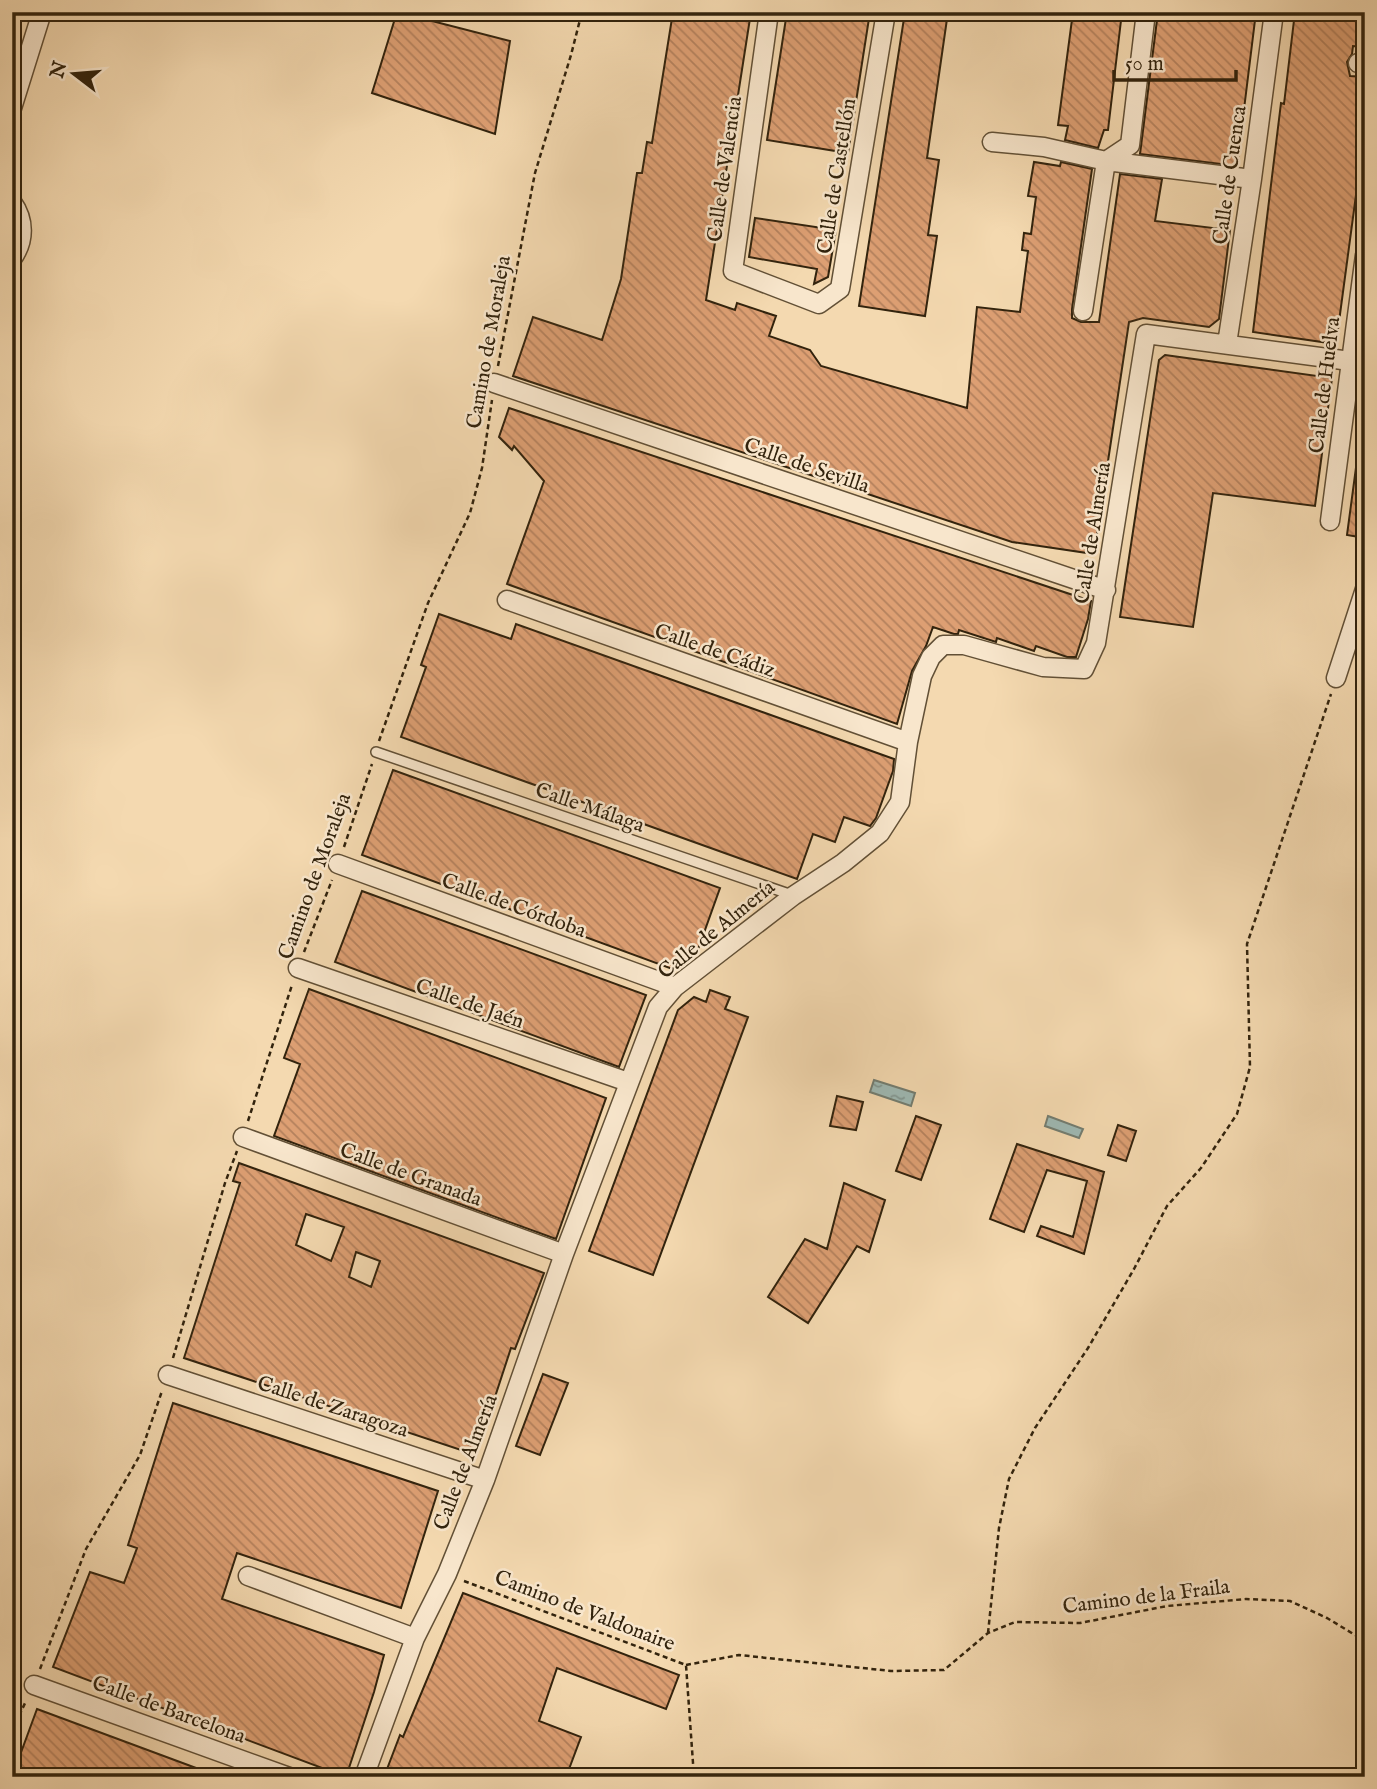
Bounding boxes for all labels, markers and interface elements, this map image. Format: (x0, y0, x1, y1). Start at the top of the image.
north arrow (38, 38, 108, 108)
scale bar (1114, 38, 1237, 82)
text: 50 m (1125, 51, 1164, 78)
text: N (46, 58, 74, 82)
street label: Calle de Valencia (702, 94, 749, 244)
street label: Calle de Castellón (812, 96, 863, 256)
street label: Calle de Cuenca (1207, 103, 1254, 246)
street label: Camino de Moraleja (461, 253, 518, 431)
street label: Calle de Huelva (1304, 315, 1347, 455)
street label: Calle de Sevilla (740, 432, 874, 501)
street label: Calle de Almería (1069, 459, 1118, 606)
street label: Calle de Cádiz (651, 618, 779, 685)
street label: Calle Málaga (531, 777, 649, 840)
street label: Camino de Moraleja (273, 789, 358, 964)
street label: Calle de Córdoba (437, 868, 590, 945)
street label: Calle de Almería (653, 874, 782, 986)
street label: Calle de Jaén (412, 973, 527, 1036)
street label: Calle de Granada (336, 1137, 486, 1214)
street label: Calle de Zaragoza (254, 1370, 412, 1445)
street label: Calle de Almería (428, 1390, 505, 1534)
street label: Camino de Valdonaire (490, 1565, 679, 1658)
street label: Camino de la Fraila (1061, 1574, 1232, 1621)
street label: Calle de Barcelona (88, 1670, 250, 1751)

